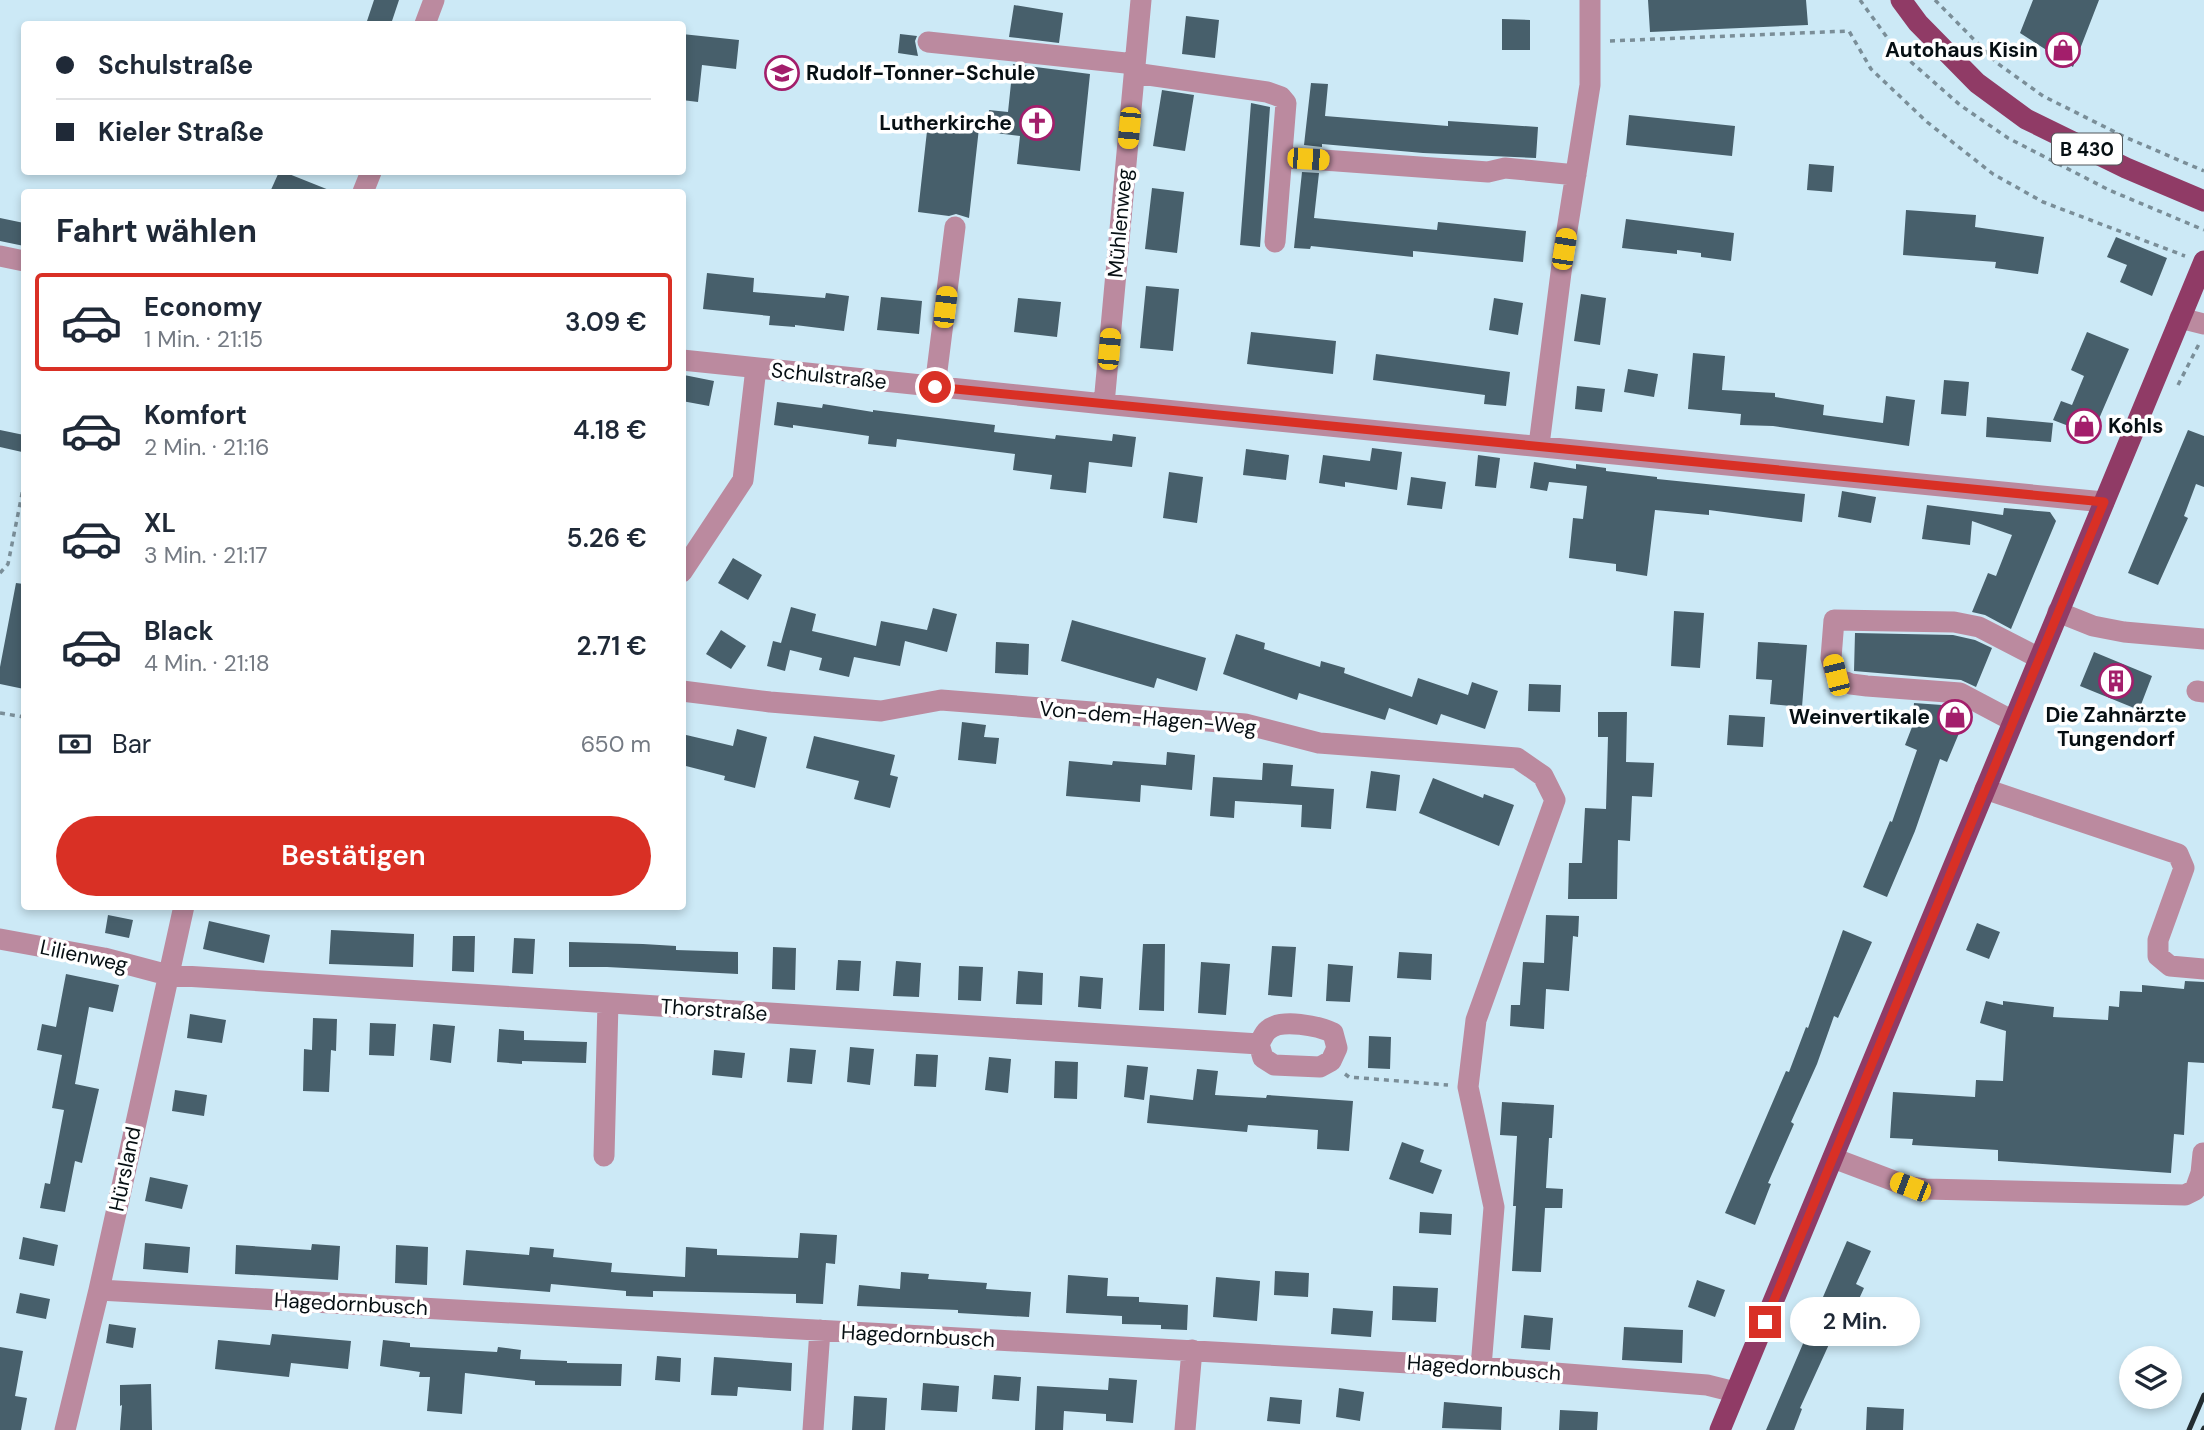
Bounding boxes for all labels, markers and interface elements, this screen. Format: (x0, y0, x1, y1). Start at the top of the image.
shop icon: Autohaus Kisin (2044, 31, 2082, 69)
place label: Autohaus Kisin (1885, 36, 2038, 64)
text: Schulstraße (98, 48, 253, 82)
school or university icon: Rudolf-Tonner-Schule (763, 54, 801, 92)
place label: Rudolf-Tonner-Schule (806, 59, 1036, 87)
church icon: Lutherkirche (1018, 104, 1056, 142)
car (1117, 106, 1142, 150)
place label: Lutherkirche (879, 109, 1012, 137)
text: Kieler Straße (98, 115, 264, 149)
road number: B 430 (2052, 134, 2122, 164)
car (1287, 147, 1330, 171)
street label: Mühlenweg (1101, 167, 1139, 279)
text: Fahrt wählen (56, 210, 257, 252)
car (1551, 227, 1578, 271)
car (933, 285, 958, 329)
text: Economy (144, 290, 262, 324)
icon: car (60, 291, 123, 354)
text: 3.09 € (565, 305, 647, 339)
text: 1 Min. · 21:15 (144, 324, 263, 354)
car (1097, 327, 1122, 371)
street label: Schulstraße (770, 356, 888, 396)
route start (919, 371, 951, 403)
text: Komfort (144, 398, 247, 432)
icon: car (60, 399, 123, 462)
shop icon: Kohls (2065, 407, 2103, 445)
place label: Kohls (2108, 412, 2163, 440)
text: 4.18 € (573, 413, 647, 447)
text: 2 Min. · 21:16 (144, 432, 269, 462)
text: XL (144, 506, 176, 540)
icon: car (60, 507, 123, 570)
text: 5.26 € (567, 521, 647, 555)
text: 3 Min. · 21:17 (144, 540, 268, 570)
text: Black (144, 614, 214, 648)
icon: car (60, 615, 123, 678)
text: 2.71 € (577, 629, 647, 663)
text: 4 Min. · 21:18 (144, 648, 270, 678)
car (1821, 652, 1852, 698)
building icon: Die Zahnärzte Tungendorf (2097, 662, 2135, 700)
street label: Von-dem-Hagen-Weg (1038, 695, 1258, 741)
shop icon: Weinvertikale (1936, 698, 1974, 736)
place label: Die Zahnärzte Tungendorf (2045, 701, 2187, 753)
place label: Weinvertikale (1789, 703, 1930, 731)
icon: cash (56, 725, 94, 763)
text: Bar (112, 727, 151, 761)
text: 650 m (581, 729, 651, 759)
button: Bestätigen (56, 816, 651, 896)
street label: Lilienweg (38, 933, 131, 979)
street label: Thorstraße (660, 992, 768, 1028)
street label: Hürsland (102, 1124, 148, 1214)
car (1887, 1170, 1934, 1204)
street label: Hagedornbusch (273, 1286, 429, 1322)
callout: 2 Min. (1790, 1298, 1919, 1346)
route end (1749, 1306, 1781, 1338)
text: 2 Min. (1823, 1306, 1887, 1336)
street label: Hagedornbusch (840, 1318, 996, 1354)
map controls (2119, 1346, 2182, 1409)
button: layers (2119, 1346, 2182, 1409)
street label: Hagedornbusch (1406, 1349, 1562, 1387)

